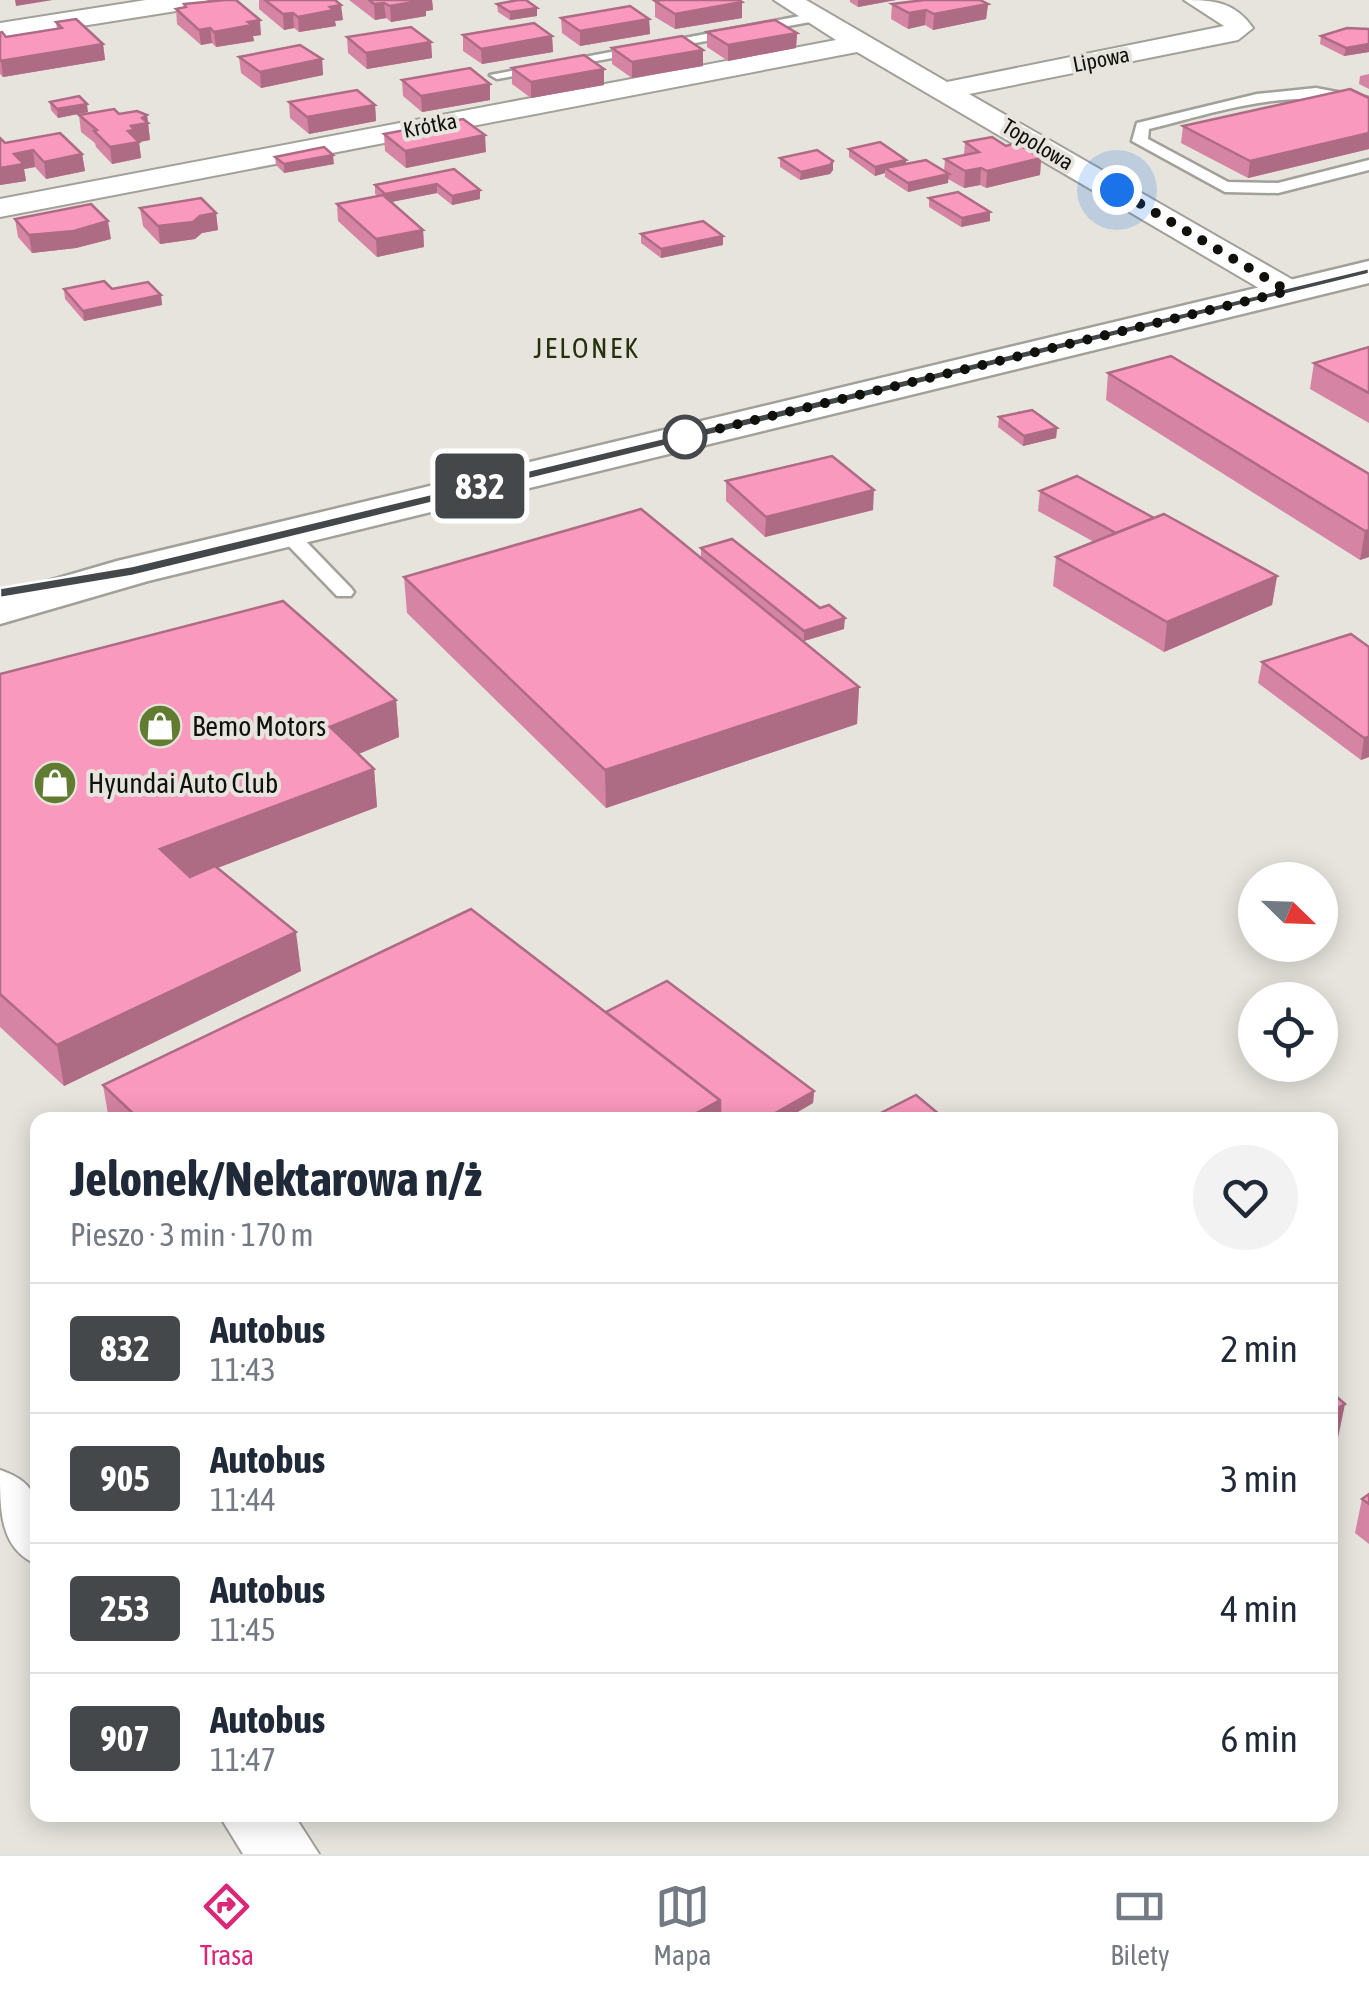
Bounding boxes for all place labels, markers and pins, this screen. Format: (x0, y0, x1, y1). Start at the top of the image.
unlabelled marker (664, 416, 706, 458)
shop icon: Bemo Motors (137, 703, 183, 749)
place label: Bemo Motors (192, 710, 326, 742)
shop icon: Hyundai Auto Club (32, 760, 78, 806)
place label: Hyundai Auto Club (88, 767, 278, 799)

